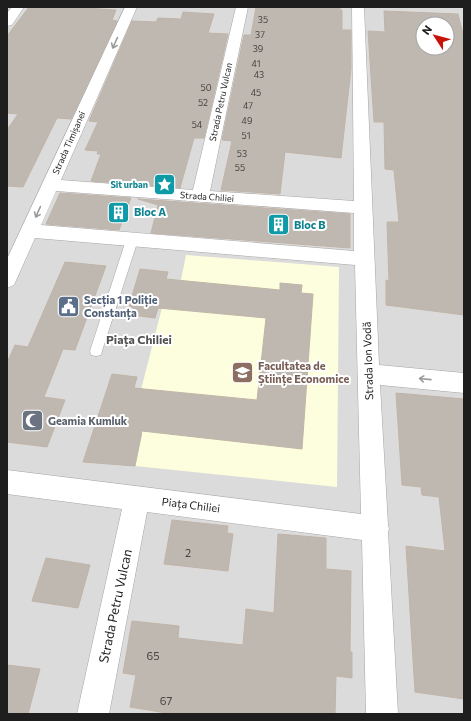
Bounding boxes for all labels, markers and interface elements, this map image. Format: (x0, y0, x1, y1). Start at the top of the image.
house number: 35 (258, 14, 268, 25)
north arrow (415, 16, 455, 56)
text: N (419, 23, 434, 37)
house number: 37 (255, 29, 265, 40)
one-way arrow (111, 36, 118, 48)
house number: 39 (253, 43, 263, 54)
house number: 41 (252, 58, 260, 69)
street label: Strada Petru Vulcan (207, 61, 234, 142)
house number: 43 (254, 69, 264, 80)
house number: 50 (200, 82, 212, 93)
house number: 45 (251, 87, 261, 98)
house number: 52 (198, 97, 208, 108)
house number: 47 (243, 100, 253, 111)
street label: Strada Timișanei (50, 109, 88, 177)
house number: 49 (242, 115, 252, 126)
house number: 54 (192, 119, 203, 130)
house number: 51 (241, 130, 251, 141)
house number: 53 (237, 148, 247, 159)
house number: 55 (235, 162, 245, 173)
place icon: Sit urban (151, 172, 177, 198)
place label: Sit urban (110, 179, 148, 190)
street label: Strada Chiliei (180, 189, 234, 204)
building icon: Bloc A (106, 199, 132, 225)
place label: Bloc A (134, 205, 166, 218)
one-way arrow (34, 206, 41, 218)
building icon: Bloc B (265, 212, 291, 238)
place label: Bloc B (294, 218, 326, 231)
public building icon: Secția 1 Poliție Constanța (55, 293, 81, 319)
place label: Secția 1 Poliție Constanța (84, 293, 158, 320)
street label: Strada Ion Vodă (360, 322, 375, 401)
district label: Piața Chiliei (106, 332, 172, 347)
school or university icon: Facultatea de Științe Economice (229, 359, 255, 385)
place label: Facultatea de Științe Economice (258, 359, 350, 386)
one-way arrow (419, 376, 432, 383)
mosque icon: Geamia Kumluk (19, 408, 45, 434)
place label: Geamia Kumluk (48, 414, 128, 427)
street label: Piața Chiliei (161, 494, 221, 516)
house number: 2 (185, 546, 191, 559)
street label: Strada Petru Vulcan (95, 548, 135, 664)
house number: 65 (147, 649, 160, 662)
house number: 67 (160, 694, 172, 707)

